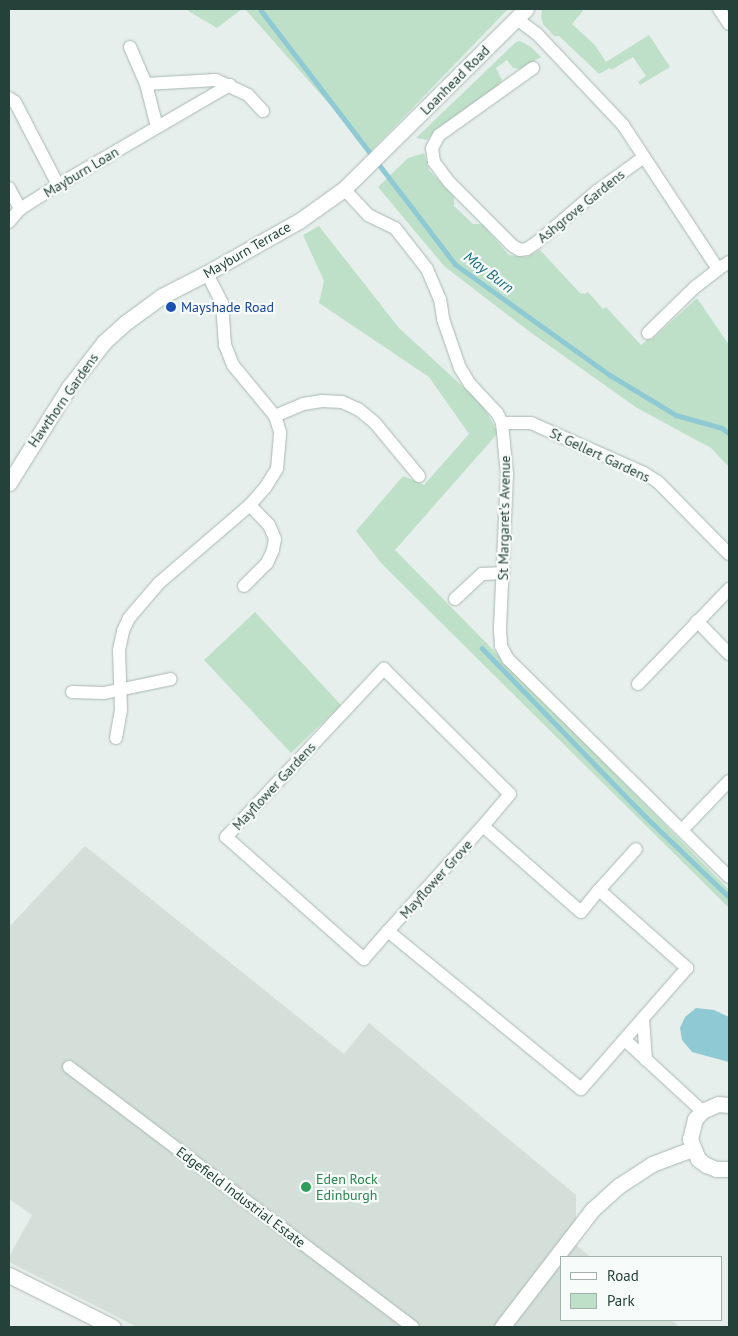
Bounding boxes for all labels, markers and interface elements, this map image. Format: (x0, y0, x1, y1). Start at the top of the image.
street label: Loanhead Road (417, 42, 493, 118)
street label: Mayburn Loan (41, 143, 121, 201)
street label: Ashgrove Gardens (534, 166, 628, 246)
street label: Mayburn Terrace (200, 218, 294, 282)
water label: May Burn (460, 247, 518, 297)
place label: Mayshade Road (181, 299, 274, 315)
marker: Mayshade Road (165, 301, 177, 313)
street label: Hawthorn Gardens (24, 350, 102, 450)
street label: St Gellert Gardens (547, 424, 653, 486)
street label: St Margaret's Avenue (495, 455, 513, 581)
street label: Mayflower Gardens (229, 738, 319, 834)
street label: Mayflower Grove (396, 836, 476, 922)
street label: Edgefield Industrial Estate (173, 1143, 309, 1251)
place label: Eden Rock Edinburgh (316, 1171, 378, 1204)
marker: Eden Rock Edinburgh (300, 1181, 312, 1193)
legend (560, 1256, 723, 1321)
text: Road (607, 1266, 639, 1285)
text: Park (607, 1291, 635, 1310)

